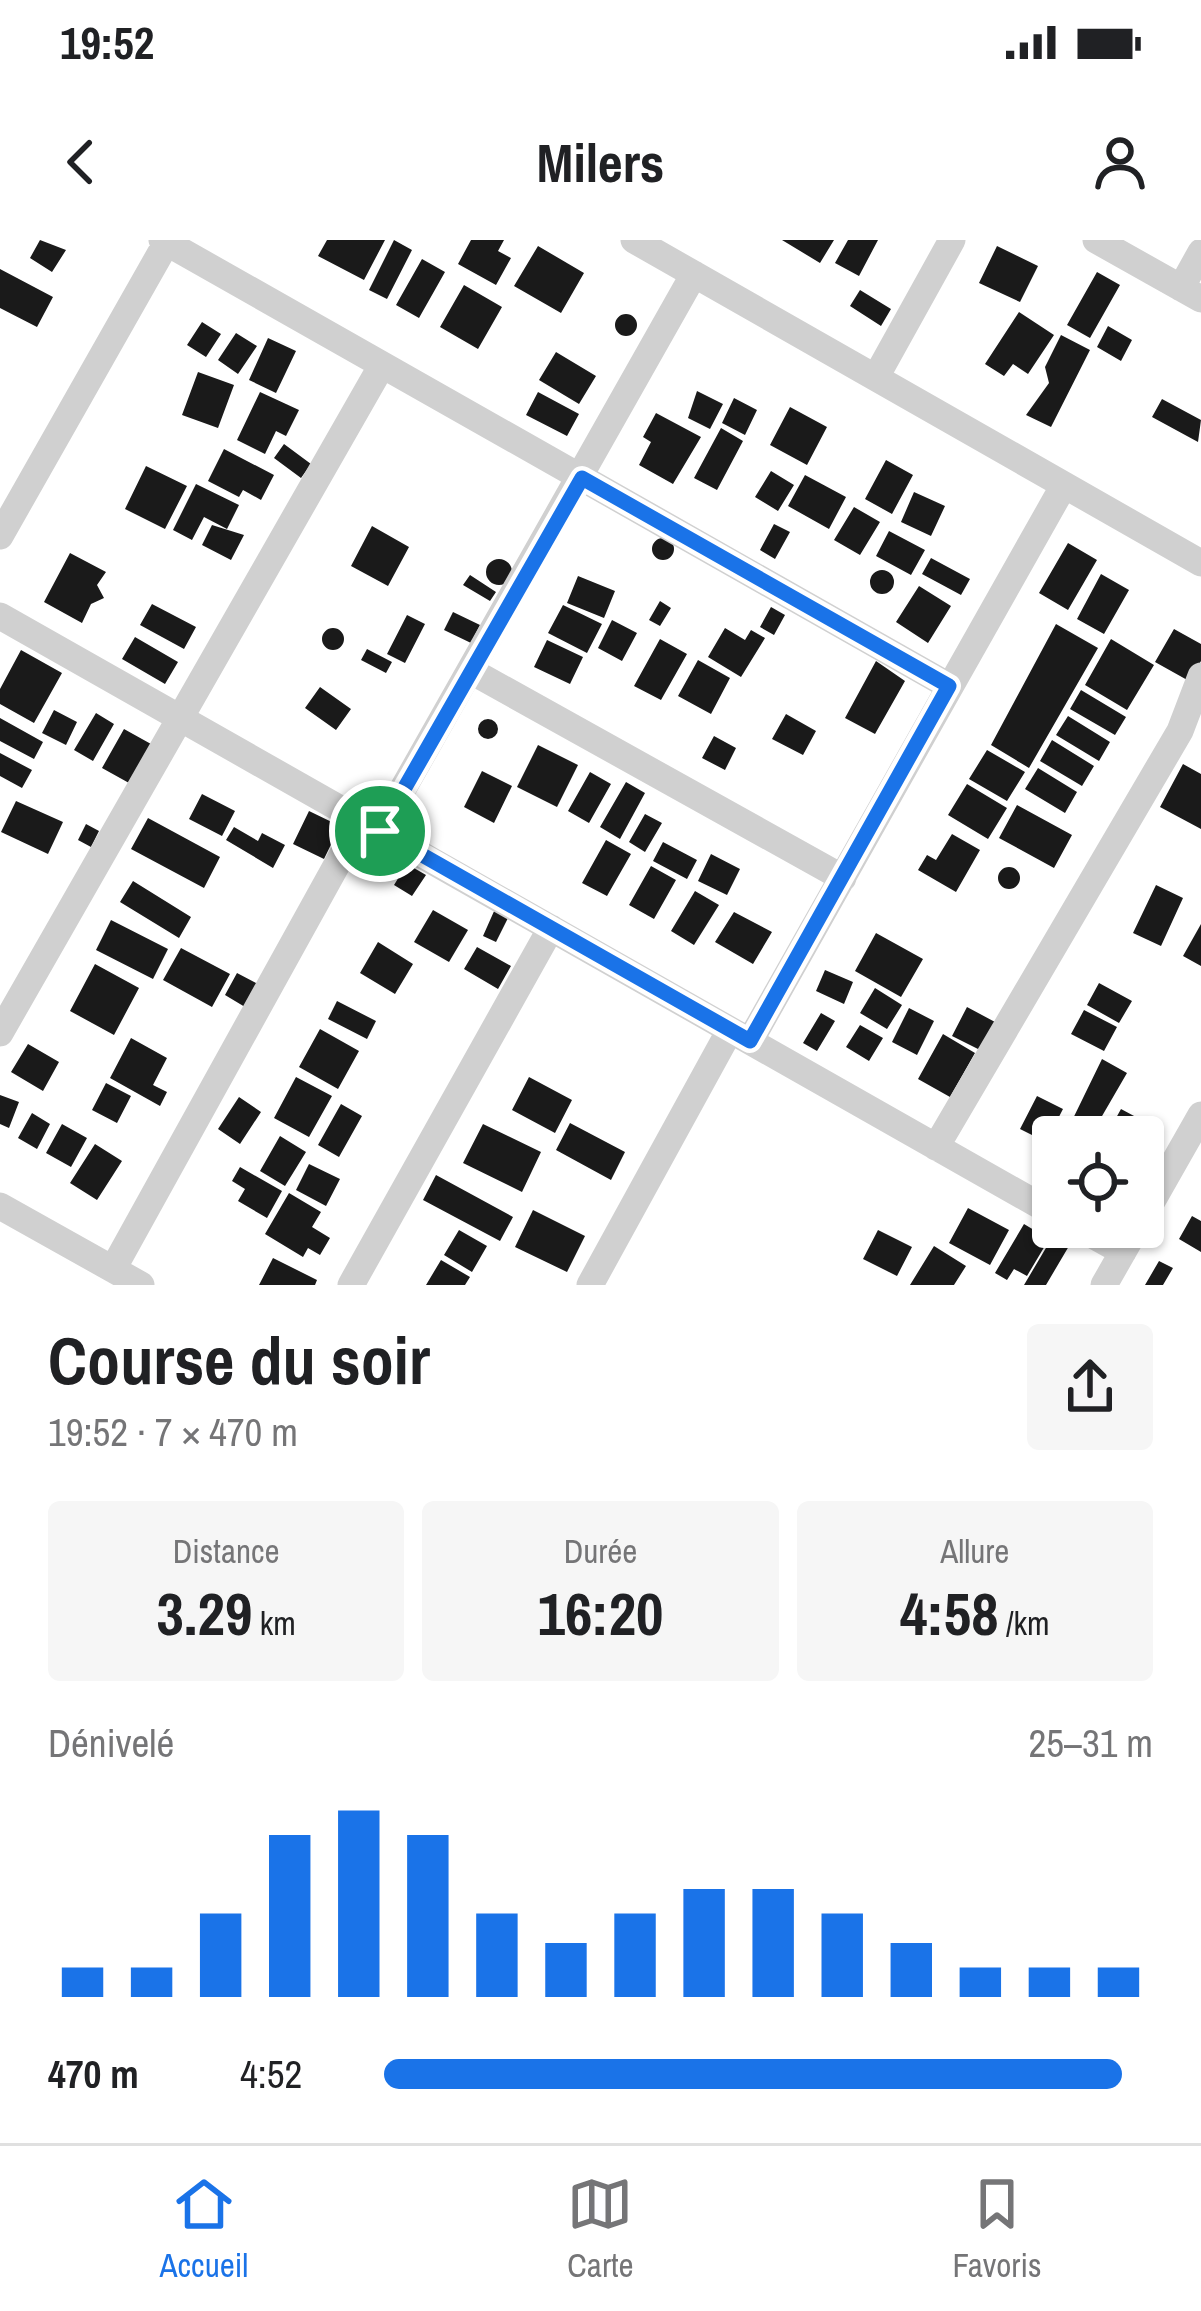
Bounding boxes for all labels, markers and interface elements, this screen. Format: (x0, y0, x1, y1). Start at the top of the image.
text: 19:52 (60, 12, 154, 73)
text: Milers (537, 126, 664, 199)
icon: back (48, 129, 114, 195)
icon: person (1087, 129, 1153, 195)
pin (329, 780, 431, 882)
icon: arrive (347, 798, 413, 864)
map controls (1032, 1116, 1164, 1248)
button: locate (1032, 1116, 1164, 1248)
text: Course du soir (48, 1316, 430, 1405)
button: share (1027, 1324, 1153, 1450)
text: 19:52 · 7 × 470 m (48, 1406, 298, 1458)
text: Distance (173, 1529, 280, 1573)
text: Durée (564, 1529, 637, 1573)
text: Allure (940, 1529, 1009, 1573)
text: 3.29 (156, 1573, 252, 1654)
text: 16:20 (538, 1573, 663, 1654)
text: 4:58 (900, 1573, 999, 1654)
text: km (252, 1601, 296, 1645)
text: /km (999, 1601, 1050, 1645)
text: Dénivelé (48, 1717, 174, 1769)
text: 25–31 m (1029, 1717, 1153, 1769)
text: 470 m (48, 2048, 139, 2100)
text: 4:52 (240, 2048, 302, 2100)
tab: Accueil (160, 2171, 248, 2287)
tab: Carte (567, 2171, 633, 2287)
tab: Favoris (953, 2171, 1041, 2287)

